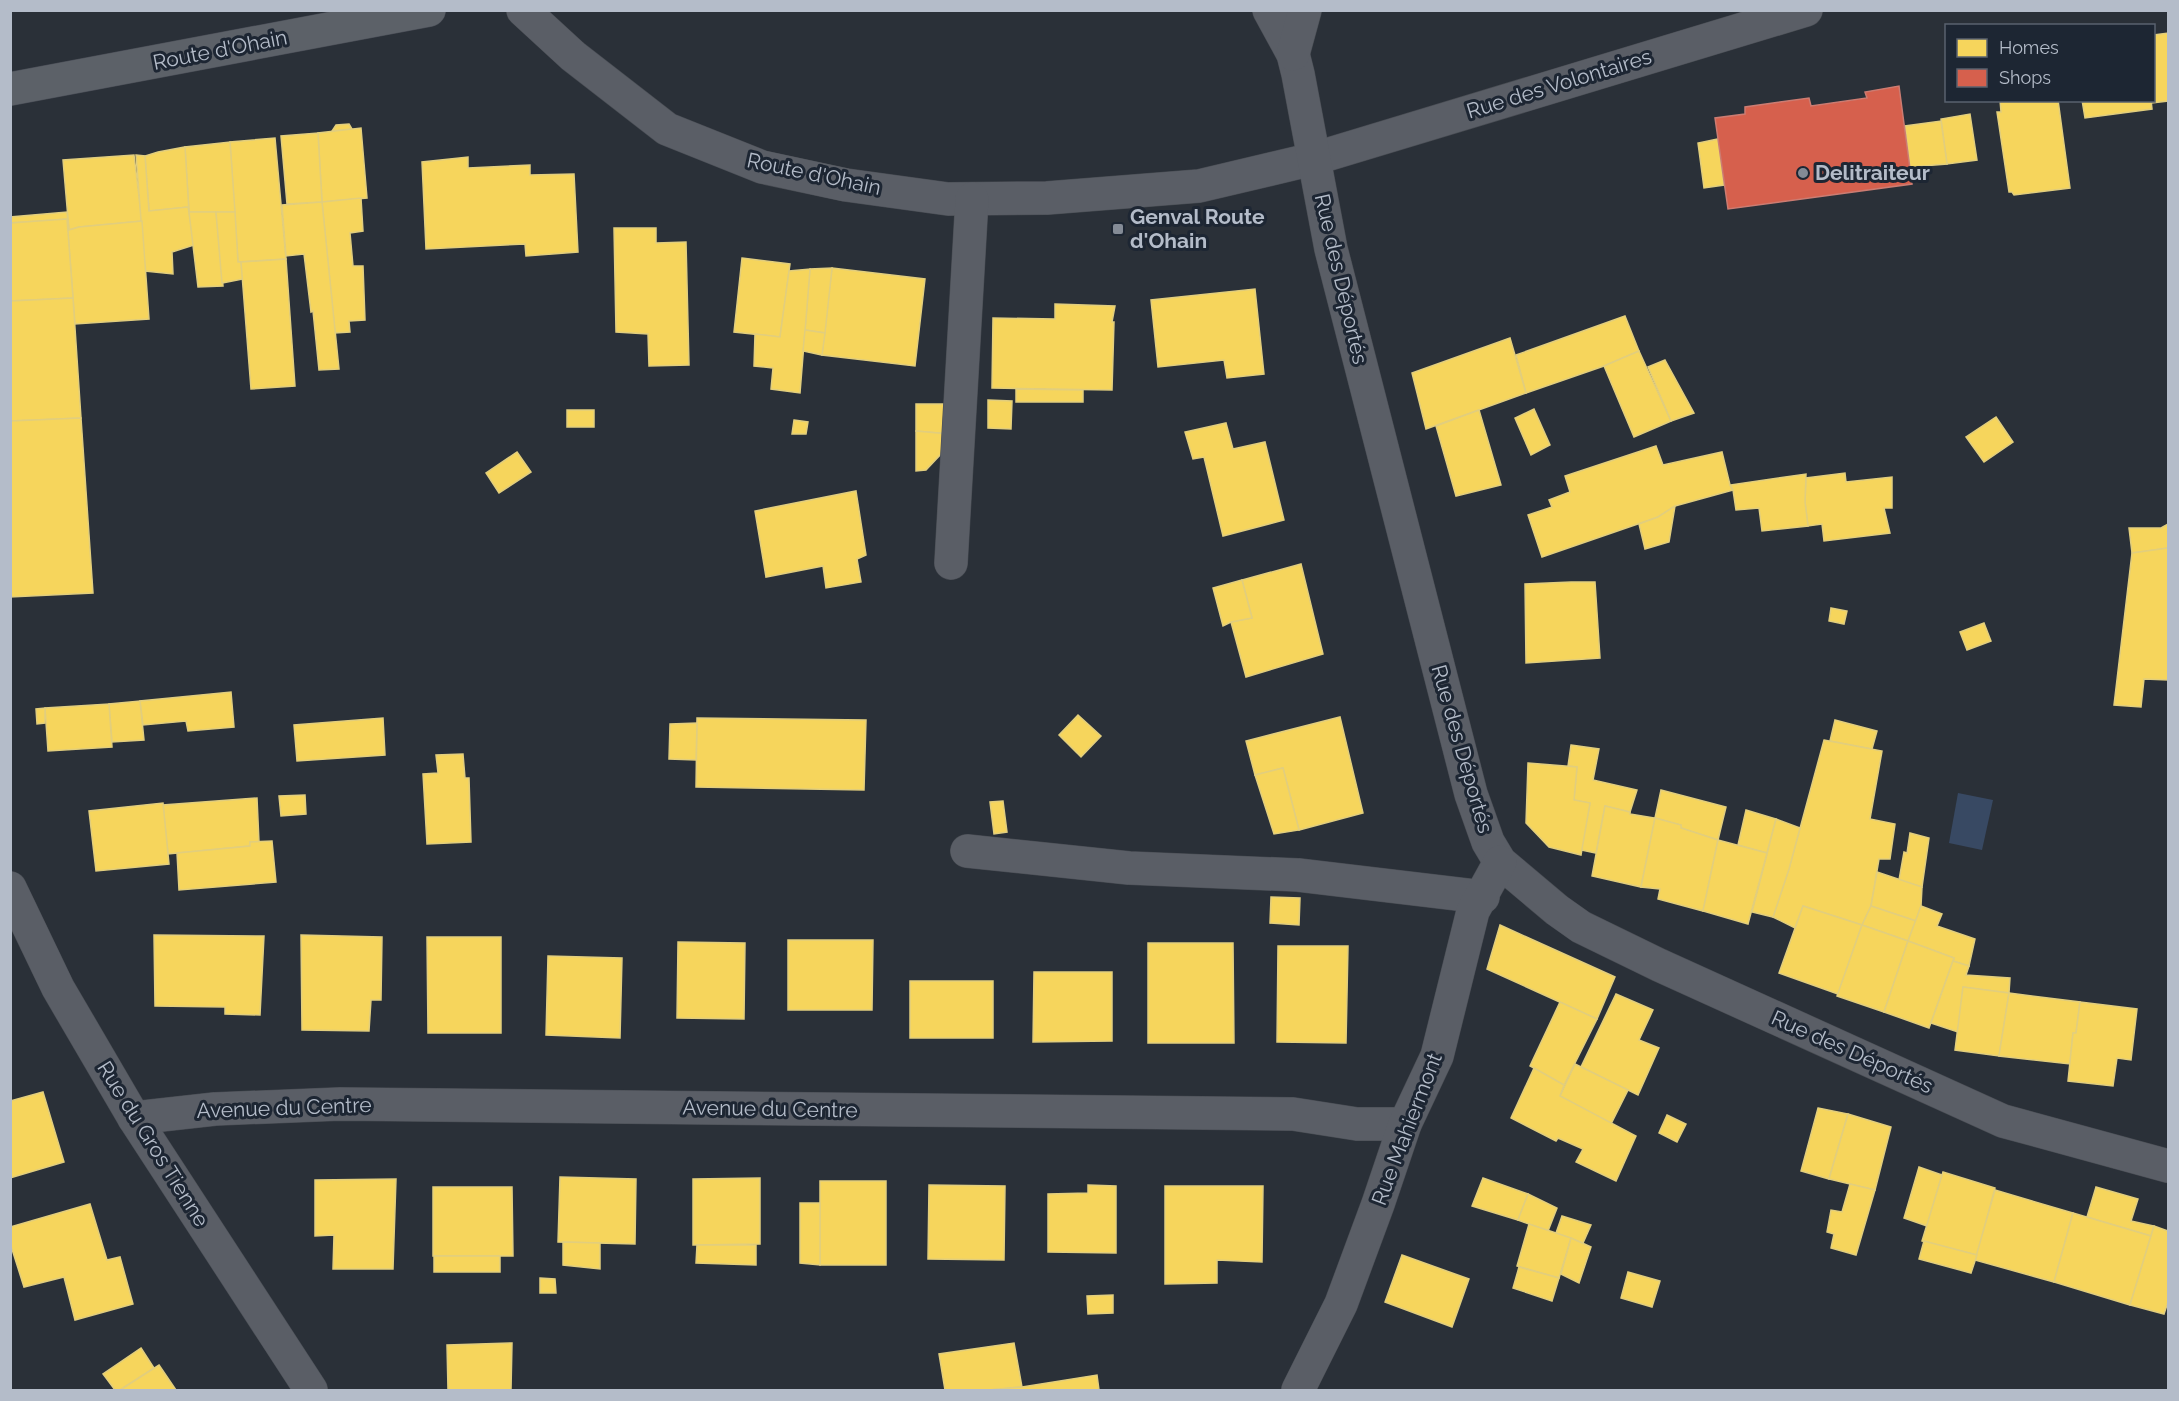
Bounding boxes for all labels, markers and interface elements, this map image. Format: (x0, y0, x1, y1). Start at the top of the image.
street label: Route d'Ohain (151, 24, 289, 75)
legend (1945, 24, 2155, 102)
text: Homes (1999, 37, 2059, 58)
street label: Rue des Volontaires (1463, 43, 1654, 124)
text: Shops (1999, 67, 2051, 88)
street label: Route d'Ohain (745, 147, 883, 200)
place label: Delitraiteur (1815, 160, 1930, 185)
marker: Delitraiteur (1796, 166, 1810, 180)
street label: Rue des Déportés (1310, 191, 1373, 367)
place label: Genval Route d'Ohain (1130, 204, 1265, 253)
marker: Genval Route d'Ohain (1111, 222, 1125, 236)
street label: Rue des Déportés (1426, 662, 1498, 836)
street label: Rue des Déportés (1768, 1005, 1937, 1098)
street label: Rue Mahiermont (1366, 1049, 1447, 1208)
street label: Rue du Gros Tienne (92, 1056, 215, 1231)
street label: Avenue du Centre (196, 1092, 372, 1123)
street label: Avenue du Centre (682, 1094, 858, 1123)

